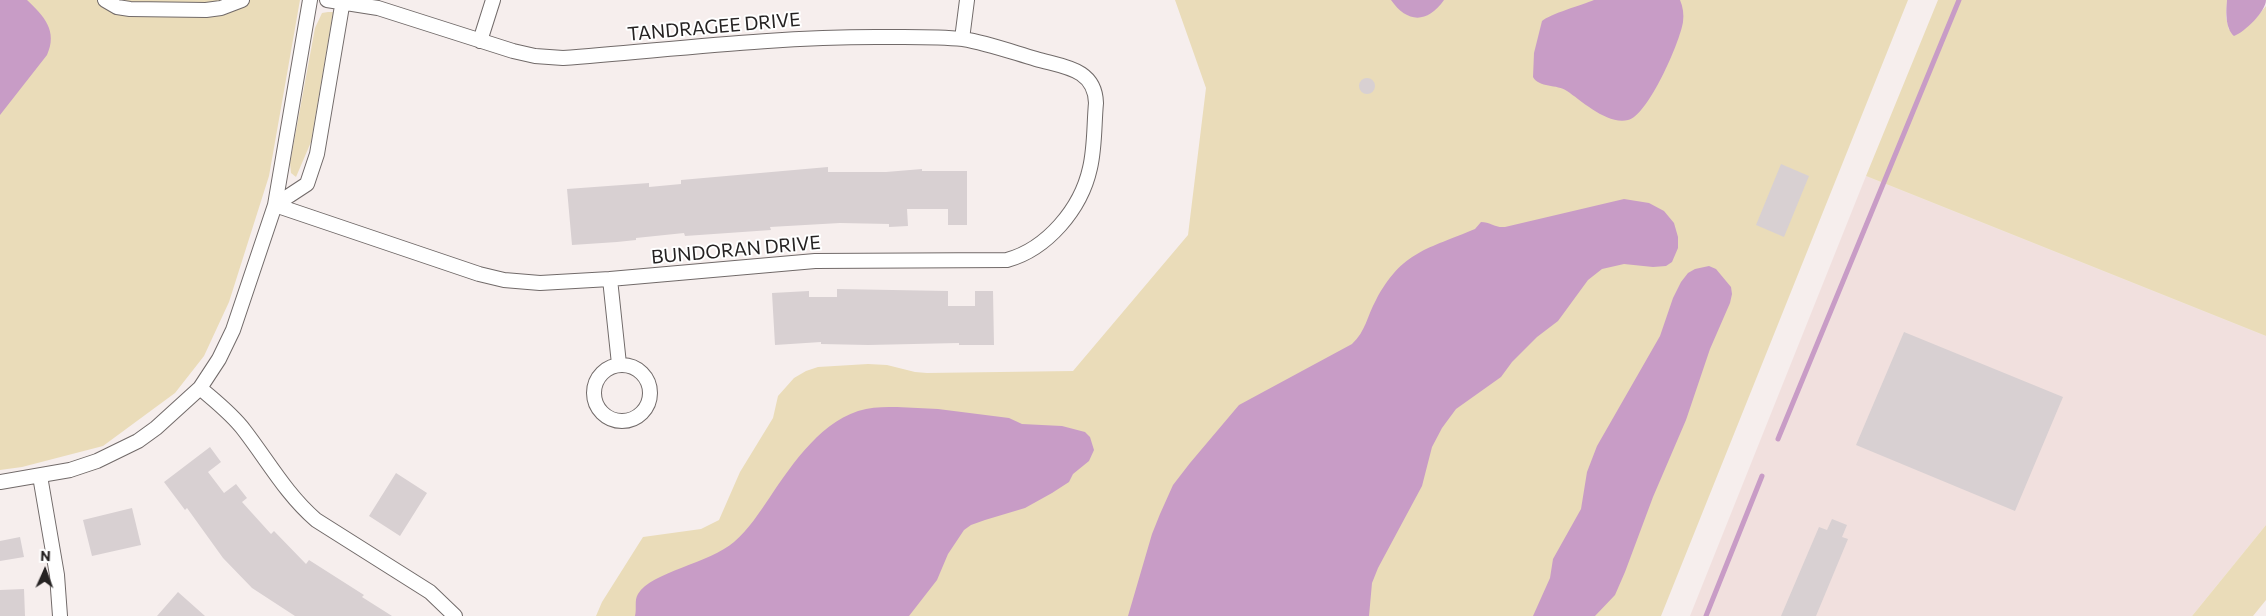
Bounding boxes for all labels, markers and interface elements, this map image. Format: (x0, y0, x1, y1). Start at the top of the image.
street label: TANDRAGEE DRIVE (626, 8, 802, 46)
street label: BUNDORAN DRIVE (650, 231, 822, 269)
north arrow (20, 546, 70, 596)
text: N (40, 547, 51, 564)

